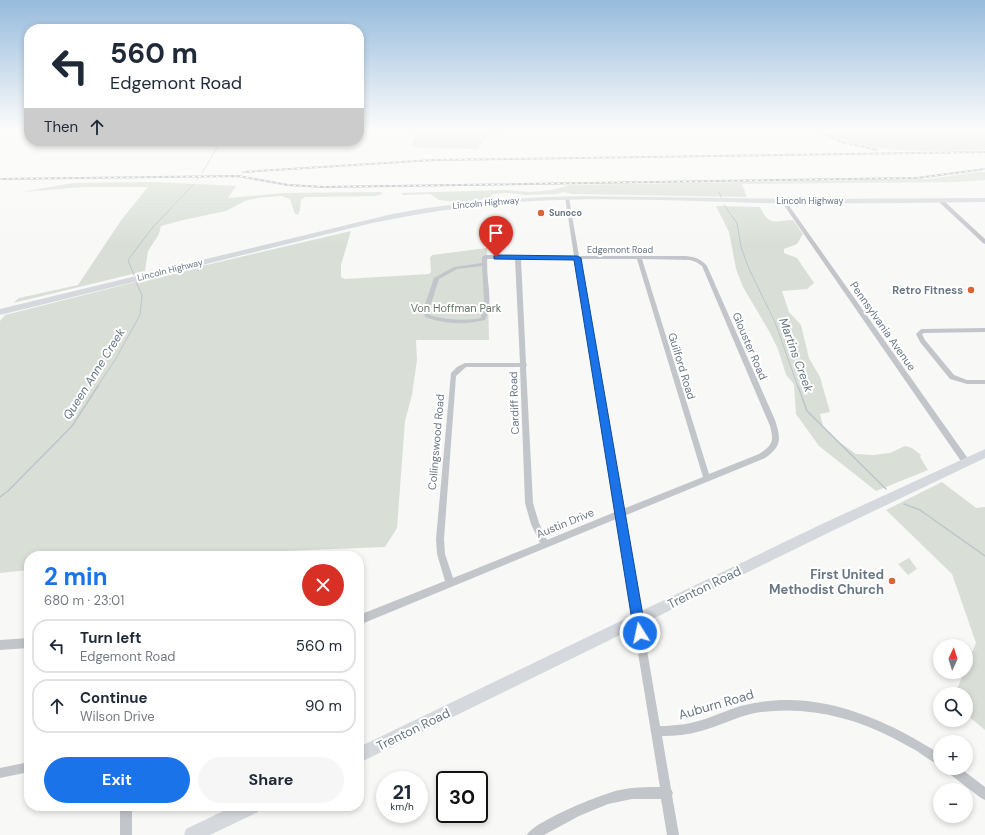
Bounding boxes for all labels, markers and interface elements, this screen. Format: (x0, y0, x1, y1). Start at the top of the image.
text: 560 m (110, 35, 198, 72)
icon: left (44, 40, 96, 92)
text: Edgemont Road (110, 71, 242, 95)
icon: ahead (86, 116, 108, 138)
text: Then (44, 117, 78, 137)
street label: Lincoln Highway (452, 194, 520, 212)
street label: Lincoln Highway (776, 195, 844, 207)
place label: Sunoco (549, 207, 582, 219)
marker: Sunoco (536, 208, 546, 218)
pin (479, 216, 513, 257)
icon: arrive (485, 222, 507, 244)
street label: Edgemont Road (587, 244, 653, 256)
street label: Lincoln Highway (136, 256, 204, 284)
street label: Pennsylvania Avenue (847, 279, 919, 373)
place label: Retro Fitness (892, 283, 963, 297)
marker: Retro Fitness (966, 285, 976, 295)
park label: Von Hoffman Park (411, 301, 502, 315)
street label: Glouster Road (730, 310, 771, 382)
water label: Martins Creek (775, 316, 817, 395)
water label: Queen Anne Creek (59, 325, 129, 423)
street label: Guilford Road (665, 331, 699, 401)
street label: Cardiff Road (506, 371, 522, 435)
street label: Collingswood Road (425, 393, 447, 491)
street label: Austin Drive (534, 505, 596, 541)
text: 2 min (44, 561, 107, 592)
street label: Trenton Road (665, 562, 744, 613)
button: close (302, 564, 344, 606)
place label: First United Methodist Church (769, 566, 884, 598)
marker: First United Methodist Church (887, 576, 897, 586)
text: 680 m · 23:01 (44, 592, 124, 609)
position arrow (619, 612, 661, 654)
text: Turn left (80, 628, 141, 648)
icon: left (46, 635, 68, 657)
text: 560 m (296, 636, 342, 656)
north arrow (933, 639, 973, 679)
map controls (933, 639, 973, 823)
text: Edgemont Road (80, 648, 175, 665)
street label: Auburn Road (677, 686, 756, 723)
button: search (933, 687, 973, 727)
text: Continue (80, 688, 148, 708)
icon: ahead (46, 695, 68, 717)
text: 90 m (305, 696, 342, 716)
street label: Trenton Road (374, 704, 453, 755)
text: Wilson Drive (80, 708, 155, 725)
button: + (933, 735, 973, 775)
button: Exit (44, 757, 190, 803)
button: Share (198, 757, 344, 803)
speed limit sign: 30 (436, 771, 488, 823)
text: 21 (393, 779, 411, 805)
button: − (933, 783, 973, 823)
text: km/h (390, 800, 414, 813)

